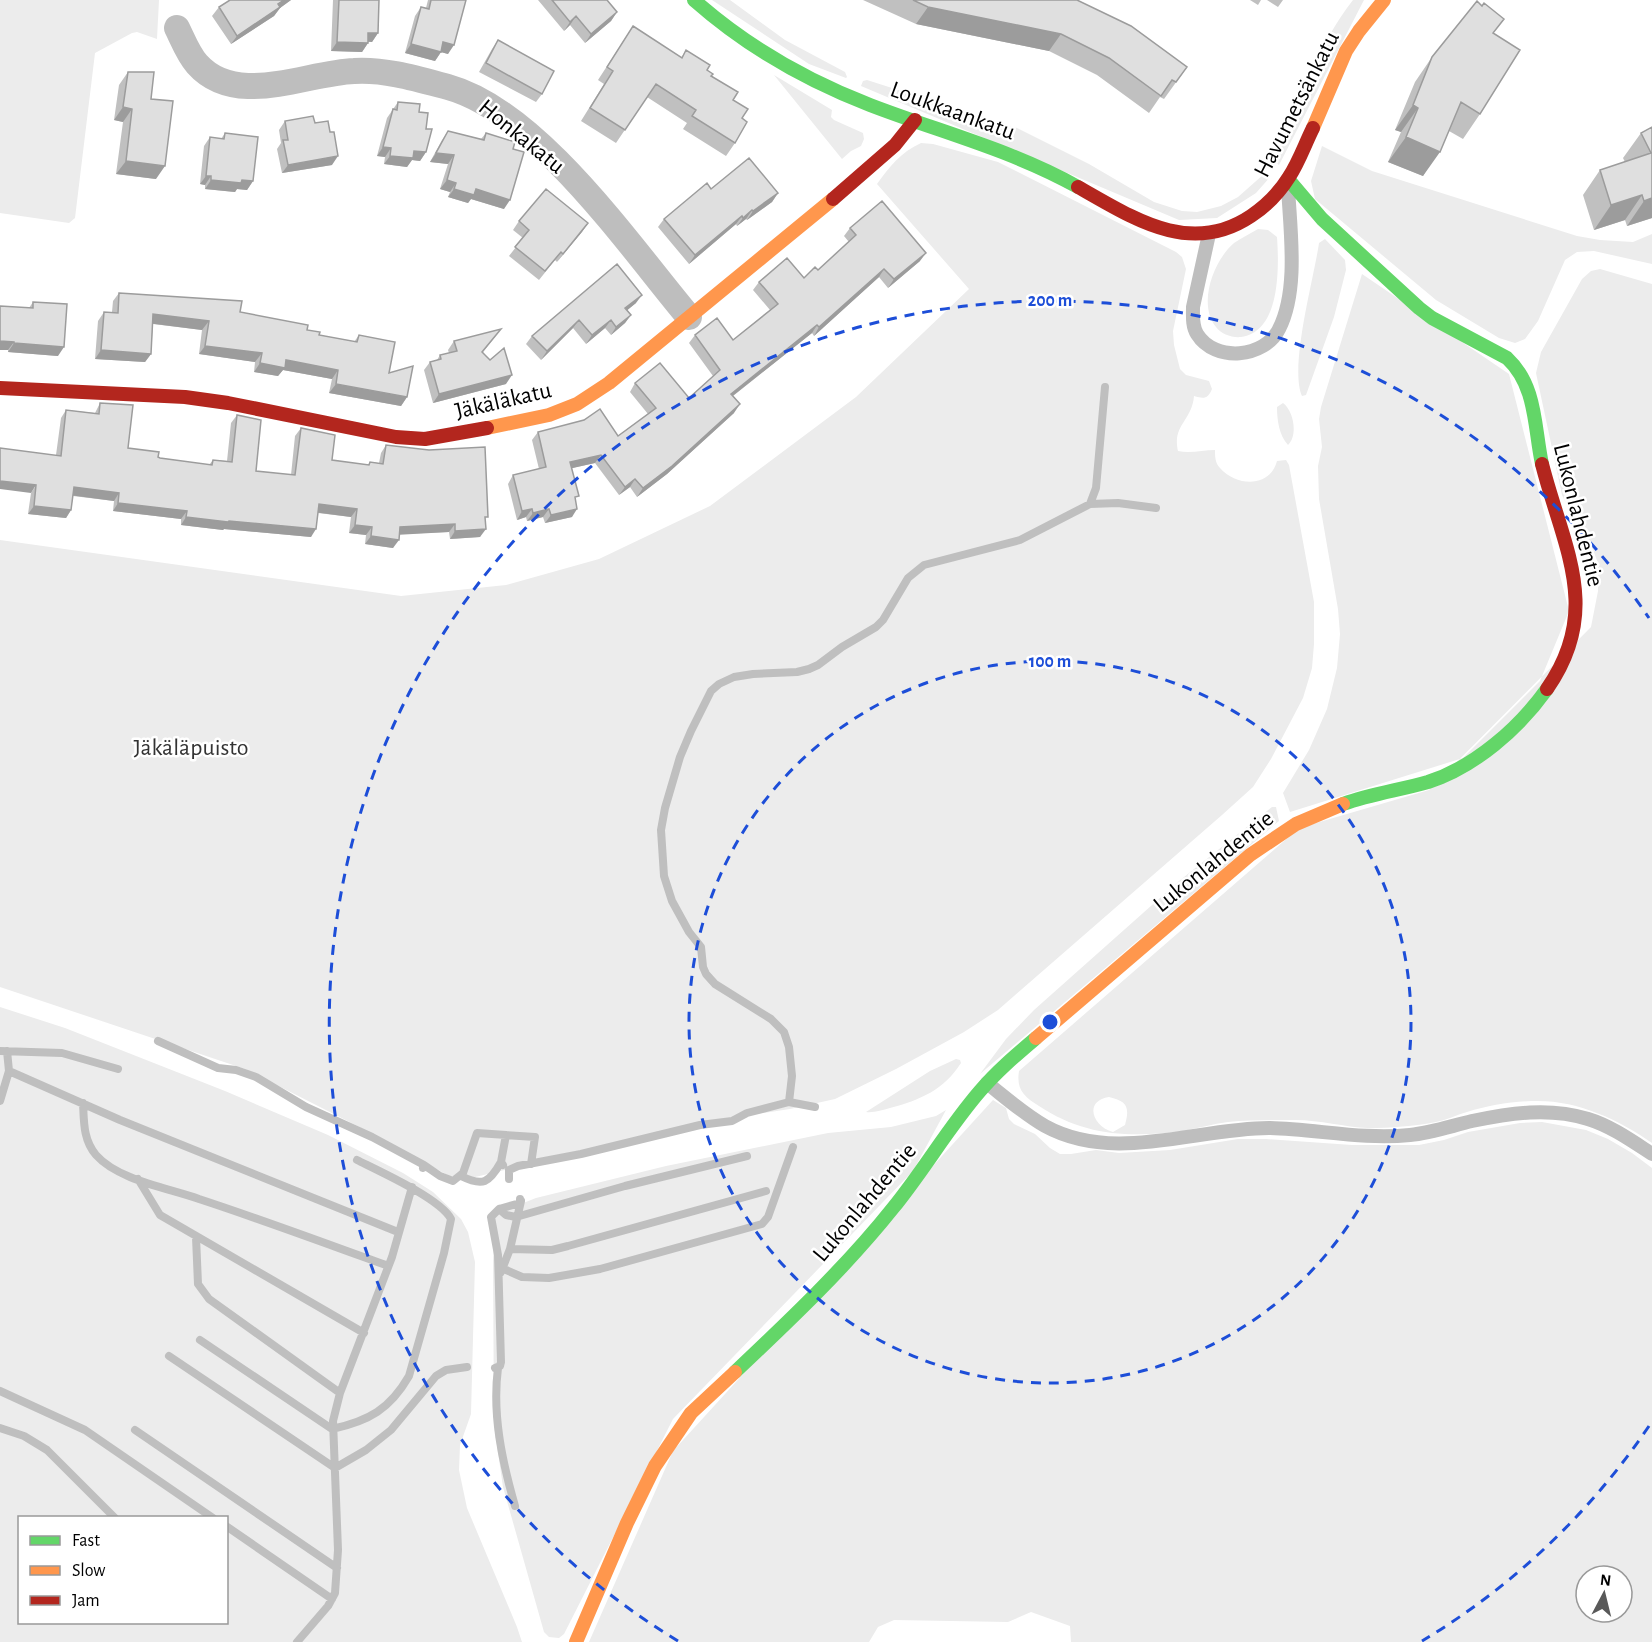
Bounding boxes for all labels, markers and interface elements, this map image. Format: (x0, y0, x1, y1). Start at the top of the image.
street label: Havumetsänkatu (1250, 28, 1344, 181)
street label: Loukkaankatu (887, 77, 1018, 145)
street label: Honkakatu (474, 95, 569, 178)
text: 200 m (1028, 292, 1072, 310)
street label: Jäkäläkatu (453, 378, 554, 424)
street label: Lukonlahdentie (1549, 441, 1607, 589)
text: 100 m (1029, 653, 1071, 671)
park label: Jäkäläpuisto (134, 736, 248, 760)
street label: Lukonlahdentie (1149, 806, 1278, 917)
centre of rings (1040, 1012, 1060, 1032)
street label: Lukonlahdentie (808, 1139, 921, 1267)
legend (18, 1516, 228, 1624)
text: Fast (72, 1532, 100, 1550)
text: Slow (72, 1562, 105, 1580)
north arrow (1574, 1564, 1634, 1624)
text: N (1599, 1571, 1612, 1589)
text: Jam (72, 1592, 100, 1610)

